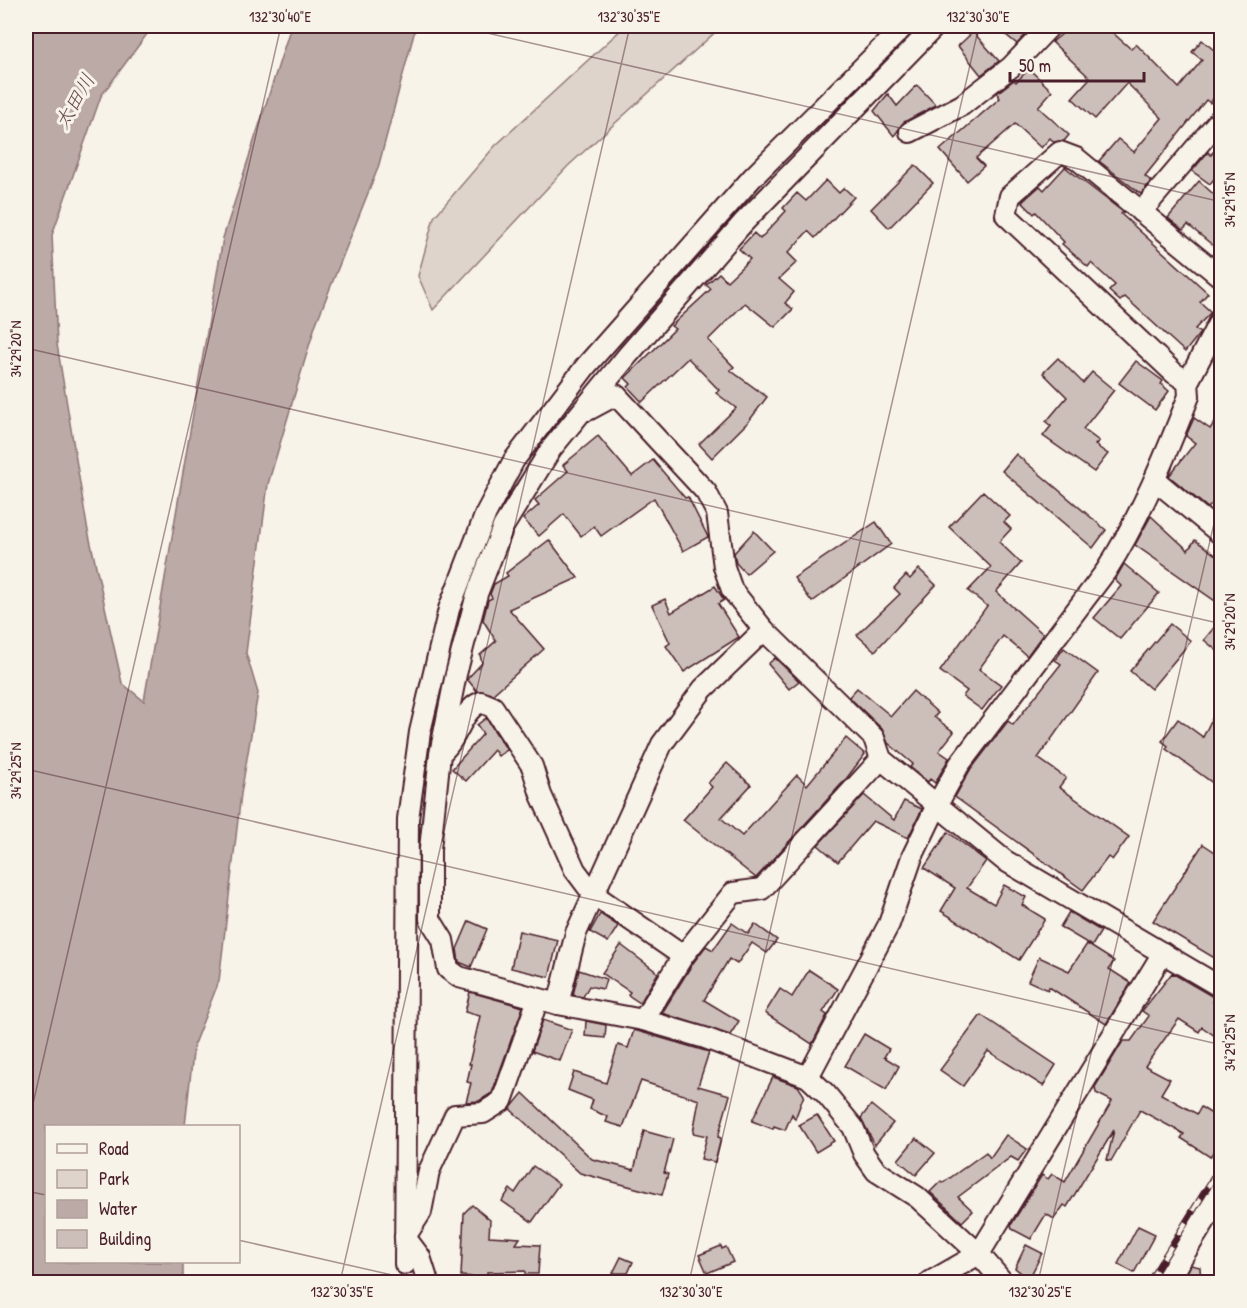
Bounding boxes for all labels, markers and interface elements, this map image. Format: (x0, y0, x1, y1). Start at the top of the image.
text: 132°30'40"E (249, 6, 311, 27)
text: 132°30'35"E (598, 6, 661, 27)
text: 132°30'30"E (946, 6, 1010, 27)
scale bar (1010, 45, 1144, 83)
text: 50 m (1019, 53, 1051, 78)
water label: 太田川 (47, 68, 101, 134)
text: 34°29'15"N (1219, 172, 1240, 228)
text: 34°29'20"N (5, 320, 26, 378)
text: 34°29'20"N (1219, 593, 1240, 651)
text: 34°29'25"N (5, 743, 26, 799)
text: 34°29'25"N (1219, 1015, 1240, 1071)
legend (45, 1125, 240, 1263)
text: Road (99, 1136, 129, 1161)
text: Park (99, 1166, 130, 1191)
text: Water (99, 1196, 137, 1221)
text: Building (99, 1226, 151, 1251)
text: 132°30'35"E (311, 1281, 374, 1302)
text: 132°30'30"E (659, 1281, 723, 1302)
text: 132°30'25"E (1008, 1281, 1072, 1302)

